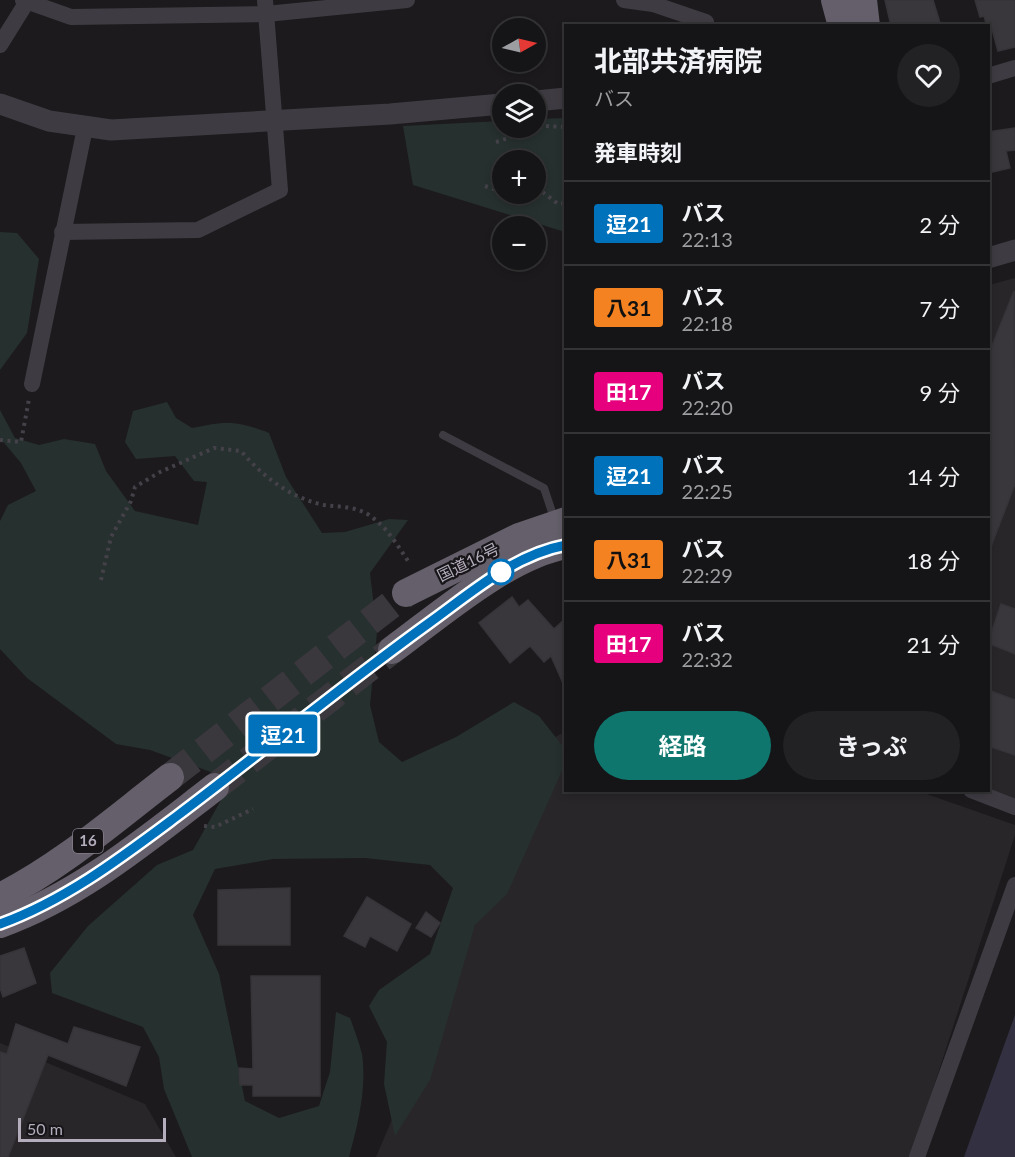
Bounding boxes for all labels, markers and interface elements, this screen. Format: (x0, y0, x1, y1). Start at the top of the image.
north arrow (492, 18, 546, 72)
map controls (492, 18, 546, 270)
text: 北部共済病院 (594, 43, 762, 77)
button: heart (897, 44, 960, 107)
button: layers (492, 84, 546, 138)
text: バス (594, 86, 634, 110)
text: 発車時刻 (594, 139, 682, 166)
button: + (492, 150, 546, 204)
text: バス (681, 199, 725, 226)
text: 逗21 (606, 211, 651, 236)
text: 2 分 (920, 211, 960, 238)
button: − (492, 216, 546, 270)
text: 22:13 (681, 227, 733, 251)
text: バス (681, 283, 725, 310)
text: 八31 (606, 295, 651, 320)
text: 7 分 (920, 295, 960, 322)
text: 22:18 (681, 311, 733, 335)
text: バス (681, 367, 725, 394)
text: 田17 (606, 379, 651, 404)
text: 9 分 (920, 379, 960, 406)
text: 22:20 (681, 395, 733, 419)
text: バス (681, 451, 725, 478)
text: 逗21 (606, 463, 651, 488)
text: 14 分 (907, 463, 960, 490)
text: 22:25 (681, 479, 733, 503)
text: バス (681, 535, 725, 562)
street label: 国道16号 (434, 538, 502, 585)
text: 八31 (606, 547, 651, 572)
text: 18 分 (907, 547, 960, 574)
unlabelled marker (488, 559, 514, 585)
text: 22:29 (681, 563, 733, 587)
text: バス (681, 619, 725, 646)
text: 田17 (606, 631, 651, 656)
text: 21 分 (907, 631, 960, 658)
text: 22:32 (681, 647, 733, 671)
button: 経路 (594, 711, 771, 780)
button: きっぷ (783, 711, 960, 780)
line badge: 逗21 (248, 714, 318, 754)
text: 逗21 (260, 722, 306, 747)
road number: 16 (73, 829, 103, 853)
scale bar (18, 1115, 166, 1142)
text: 50 m (27, 1119, 63, 1138)

